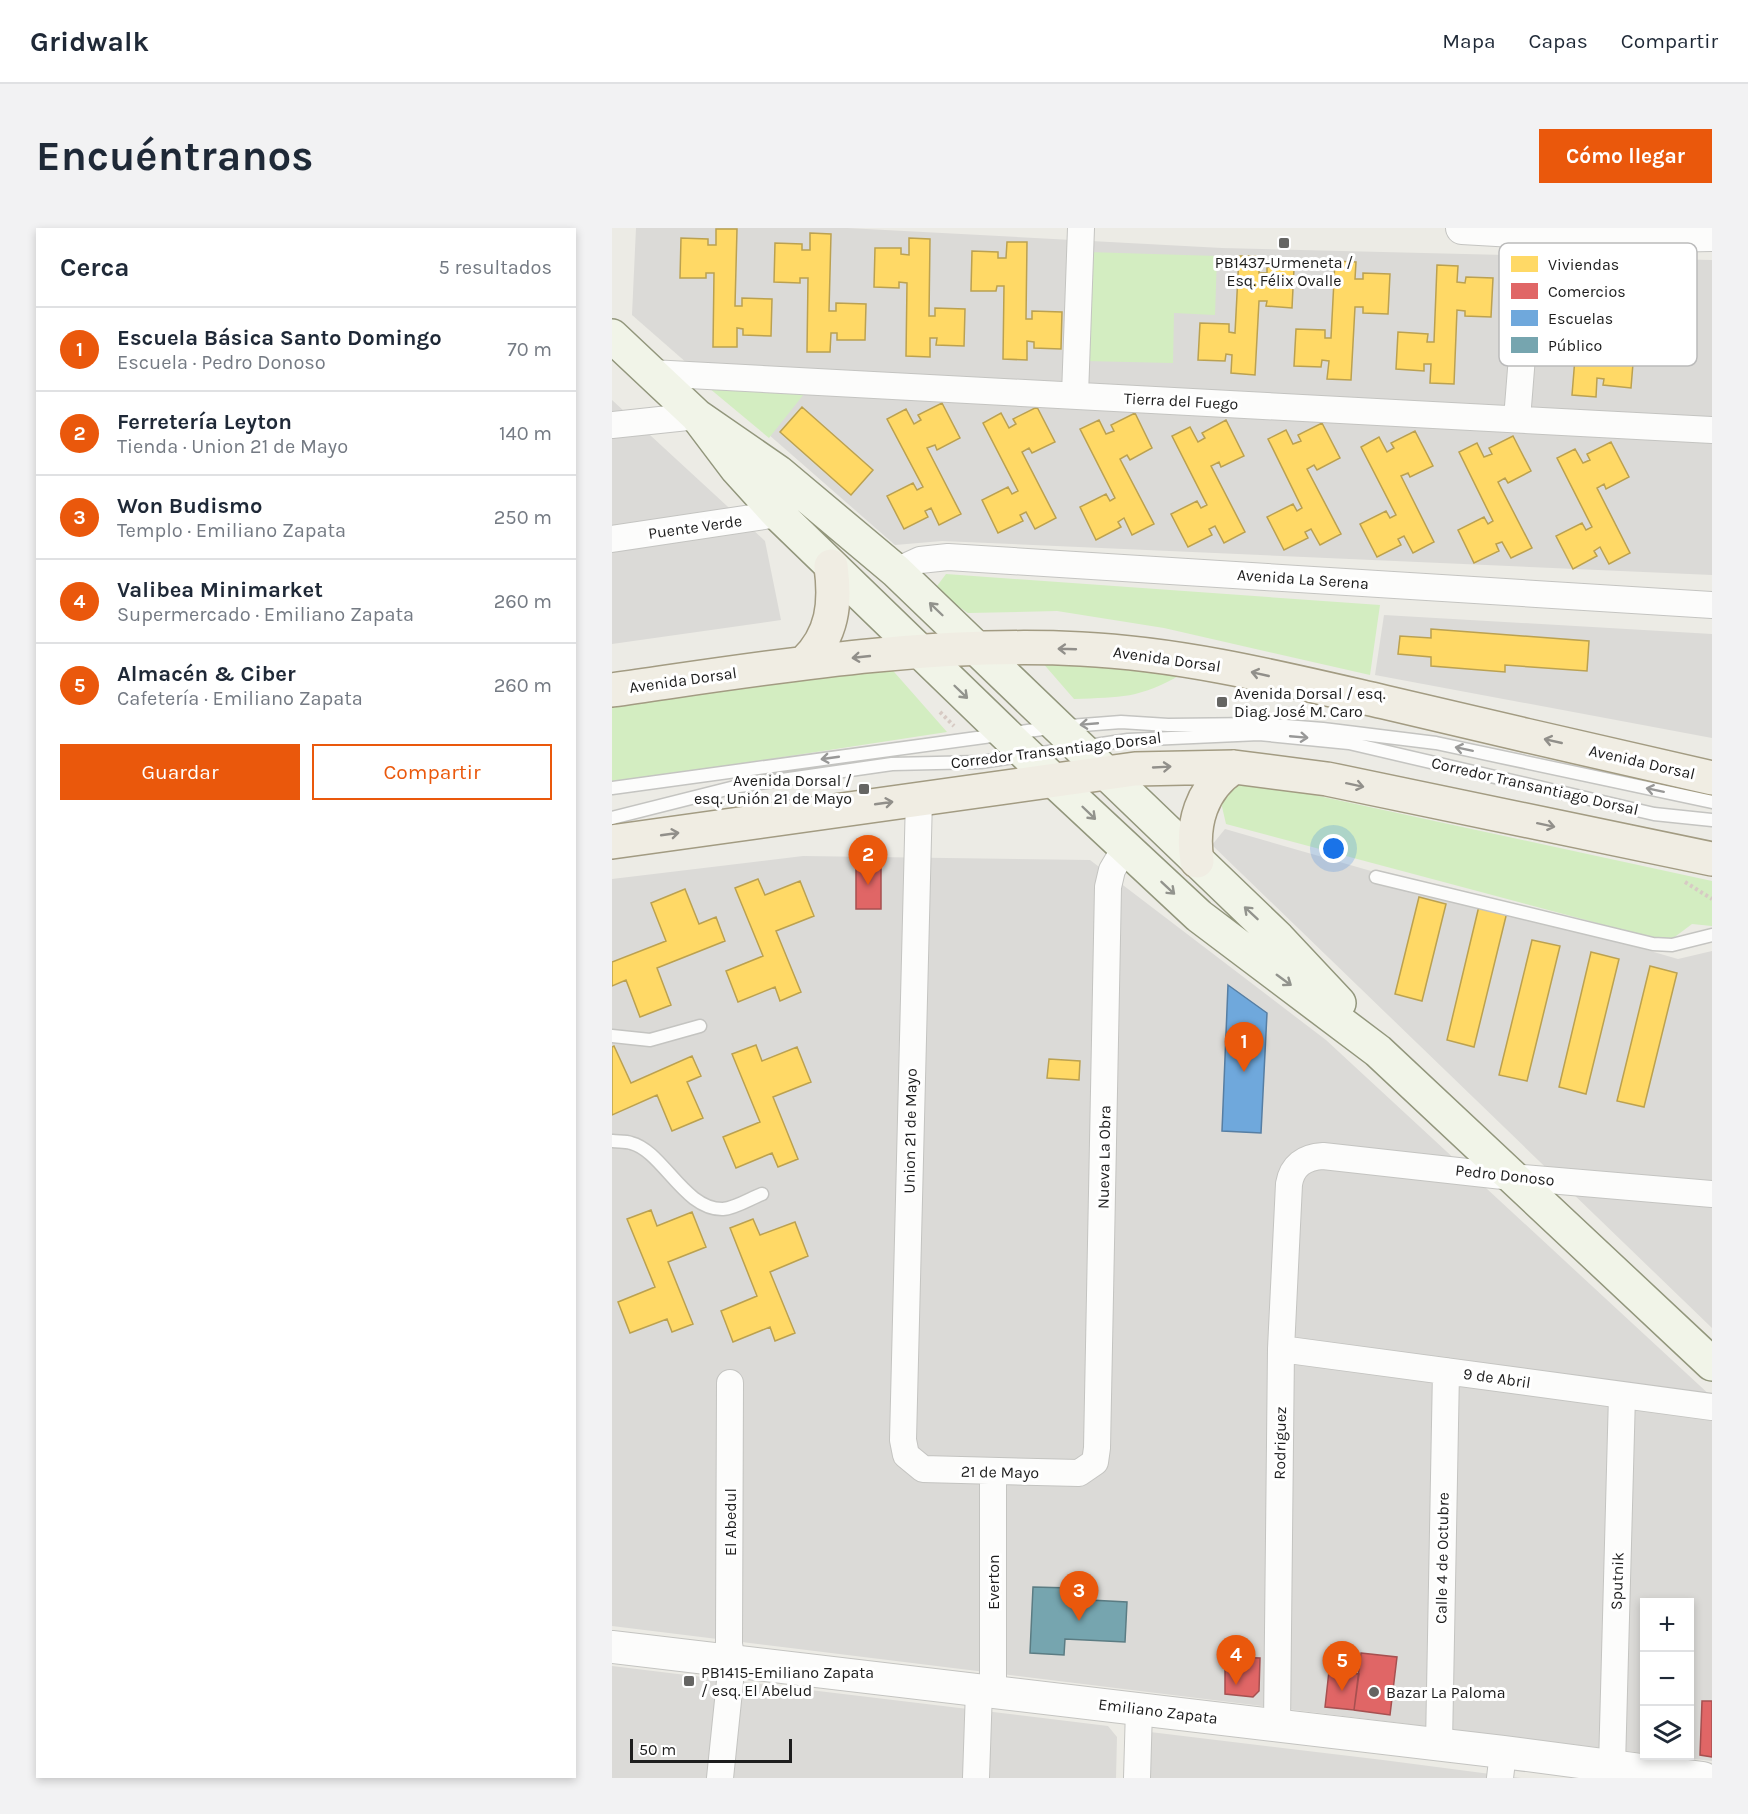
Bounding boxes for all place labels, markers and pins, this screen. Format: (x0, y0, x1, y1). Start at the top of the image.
marker: PB1437-Urmeneta / Esq. Félix Ovalle (1277, 236, 1291, 250)
place label: PB1437-Urmeneta / Esq. Félix Ovalle (1215, 253, 1353, 290)
place label: Avenida Dorsal / esq. Diag. José M. Caro (1234, 684, 1386, 721)
marker: Avenida Dorsal / esq. Diag. José M. Caro (1215, 695, 1229, 709)
place label: Avenida Dorsal / esq. Unión 21 de Mayo (694, 771, 852, 808)
marker: Avenida Dorsal / esq. Unión 21 de Mayo (857, 782, 871, 796)
pin: 2 (848, 836, 888, 885)
pin: 1 (1224, 1022, 1264, 1072)
pin: 3 (1060, 1572, 1098, 1621)
pin: 4 (1216, 1636, 1256, 1685)
pin: 5 (1322, 1642, 1362, 1691)
place label: PB1415-Emiliano Zapata / esq. El Abelud (701, 1663, 874, 1700)
marker: PB1415-Emiliano Zapata / esq. El Abelud (682, 1674, 696, 1688)
place label: Bazar La Paloma (1386, 1683, 1506, 1702)
marker: Bazar La Paloma (1367, 1685, 1381, 1699)

